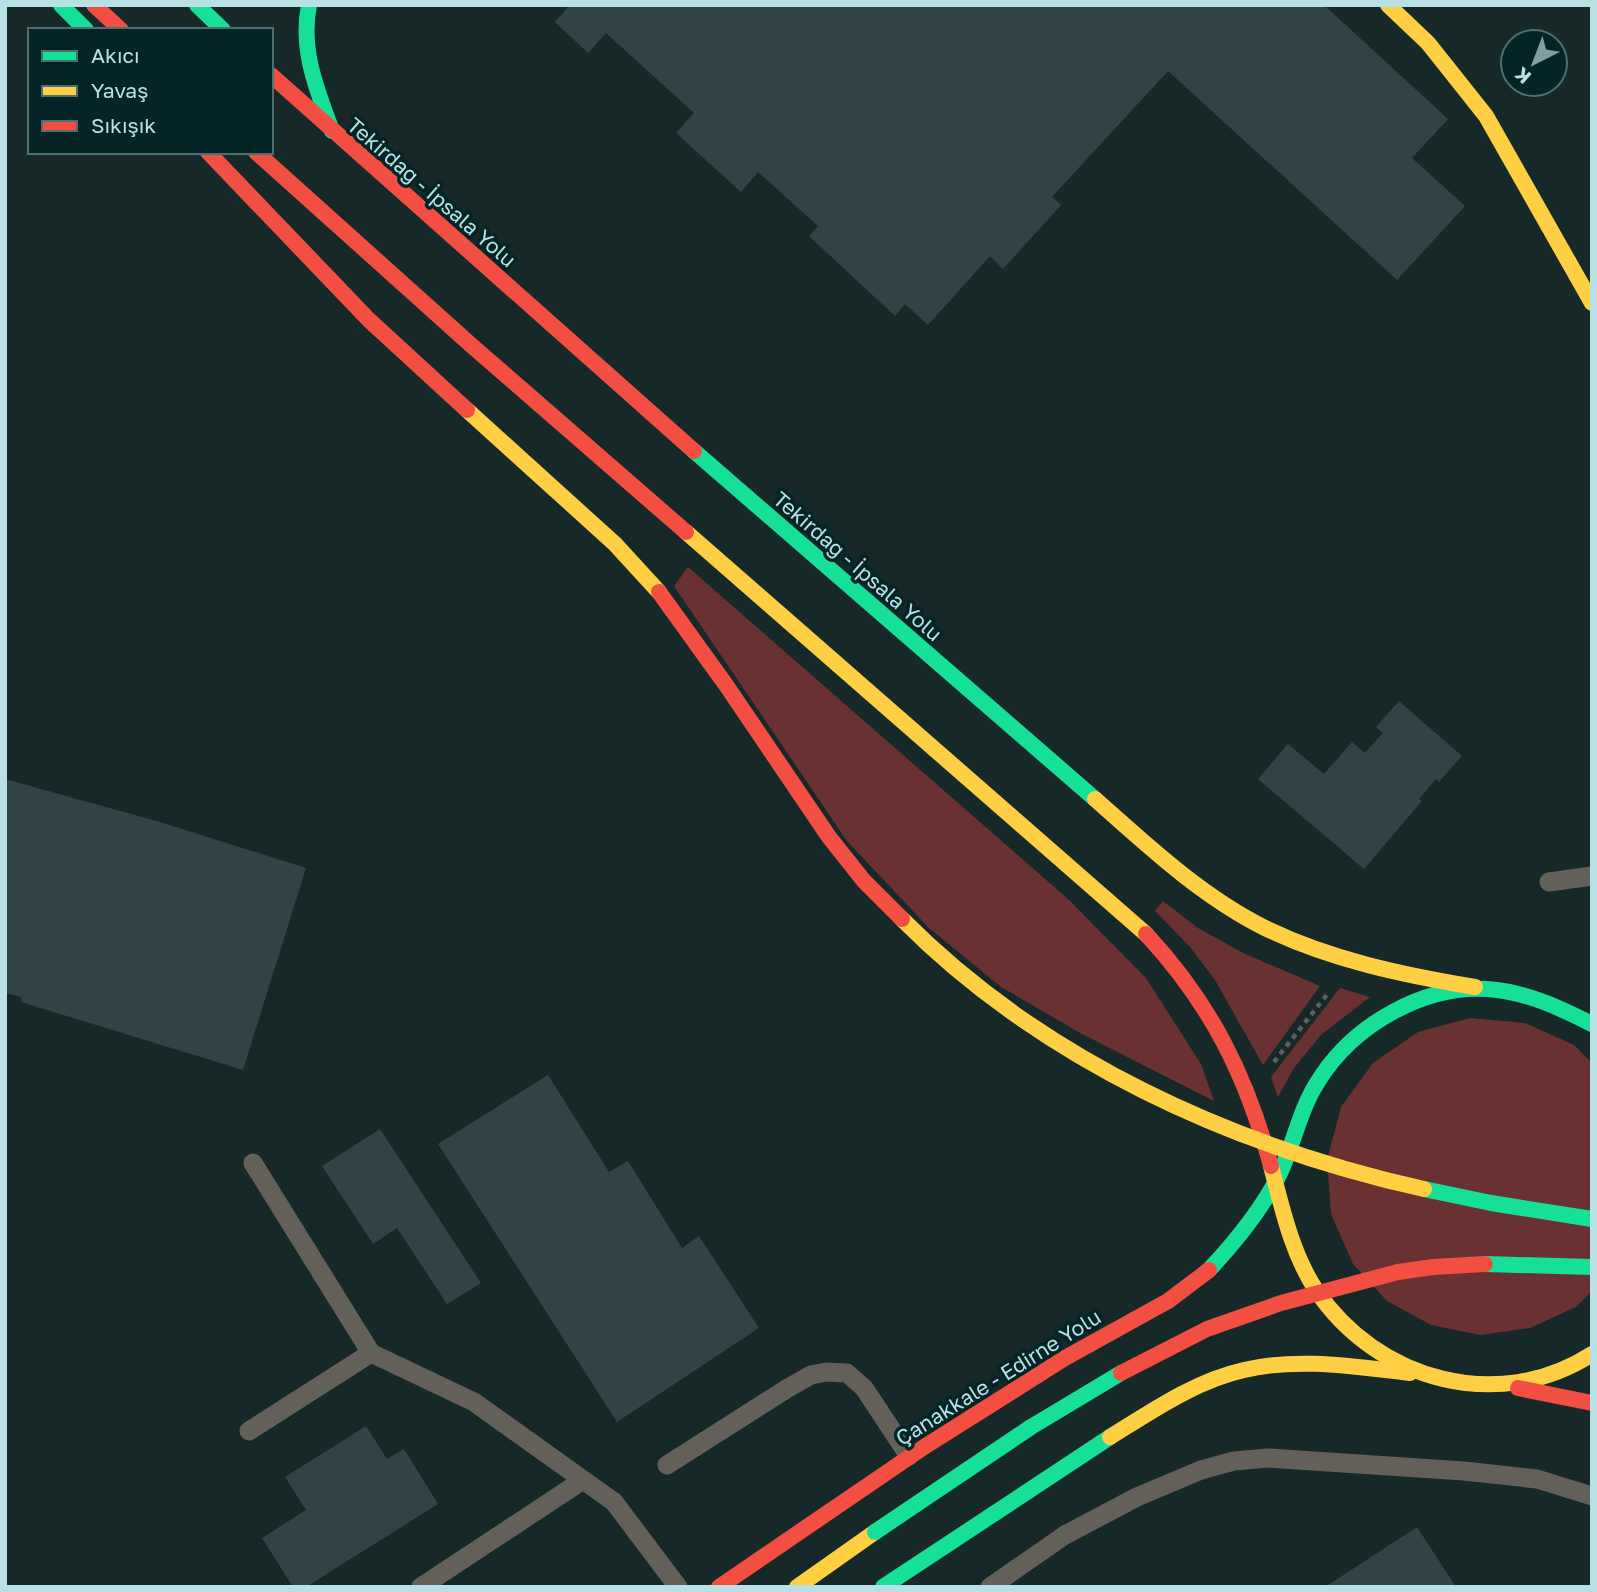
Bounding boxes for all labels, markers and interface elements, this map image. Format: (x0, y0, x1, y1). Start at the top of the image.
legend (28, 28, 273, 154)
north arrow (1499, 28, 1569, 98)
text: Akıcı (91, 42, 140, 68)
text: K (1509, 63, 1535, 89)
text: Yavaş (91, 77, 148, 103)
text: Sıkışık (91, 112, 156, 138)
street label: Tekirdağ - İpsala Yolu (342, 112, 522, 272)
street label: Tekirdağ - İpsala Yolu (768, 486, 948, 646)
street label: Çanakkale - Edirne Yolu (891, 1303, 1105, 1451)

